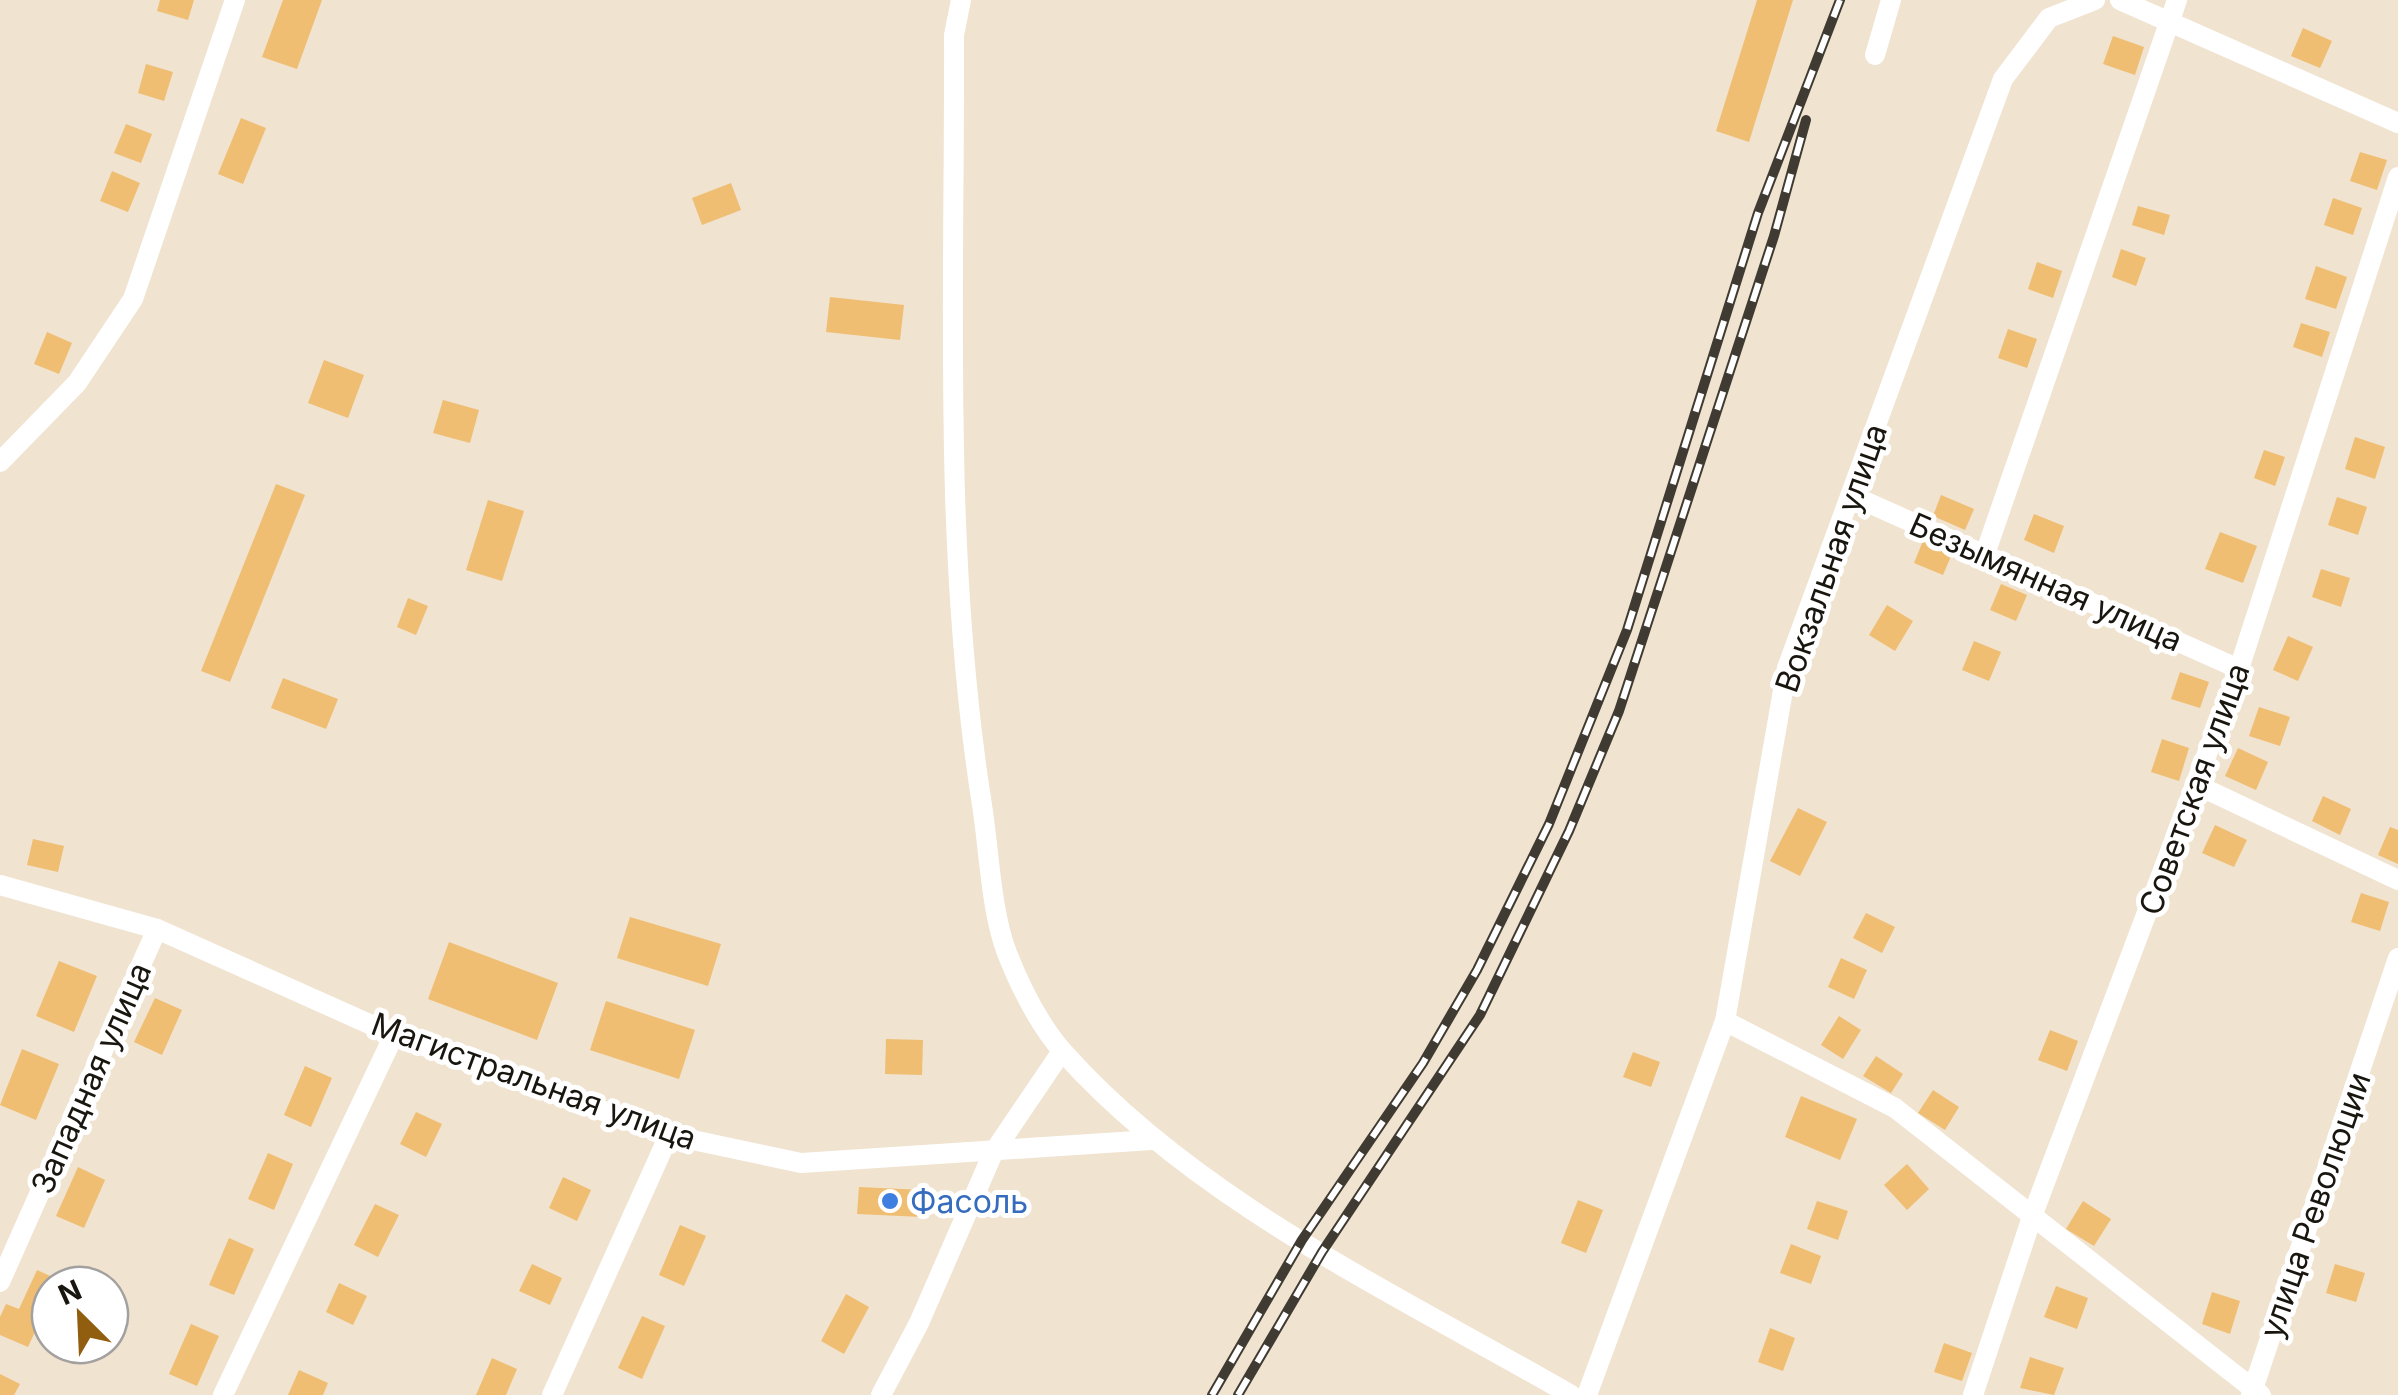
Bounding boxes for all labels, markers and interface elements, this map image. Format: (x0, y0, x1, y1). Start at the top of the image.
street label: Вокзальная улица (1767, 419, 1895, 697)
street label: Безымянная улица (1904, 504, 2188, 660)
street label: Советская улица (2130, 658, 2258, 920)
street label: Западная улица (23, 956, 159, 1200)
street label: Магистральная улица (366, 1004, 702, 1158)
street label: улица Революции (2251, 1067, 2379, 1343)
place label: Фасоль (910, 1182, 1028, 1221)
marker: Фасоль (879, 1190, 901, 1212)
north arrow (30, 1265, 130, 1365)
text: N (53, 1272, 86, 1312)

